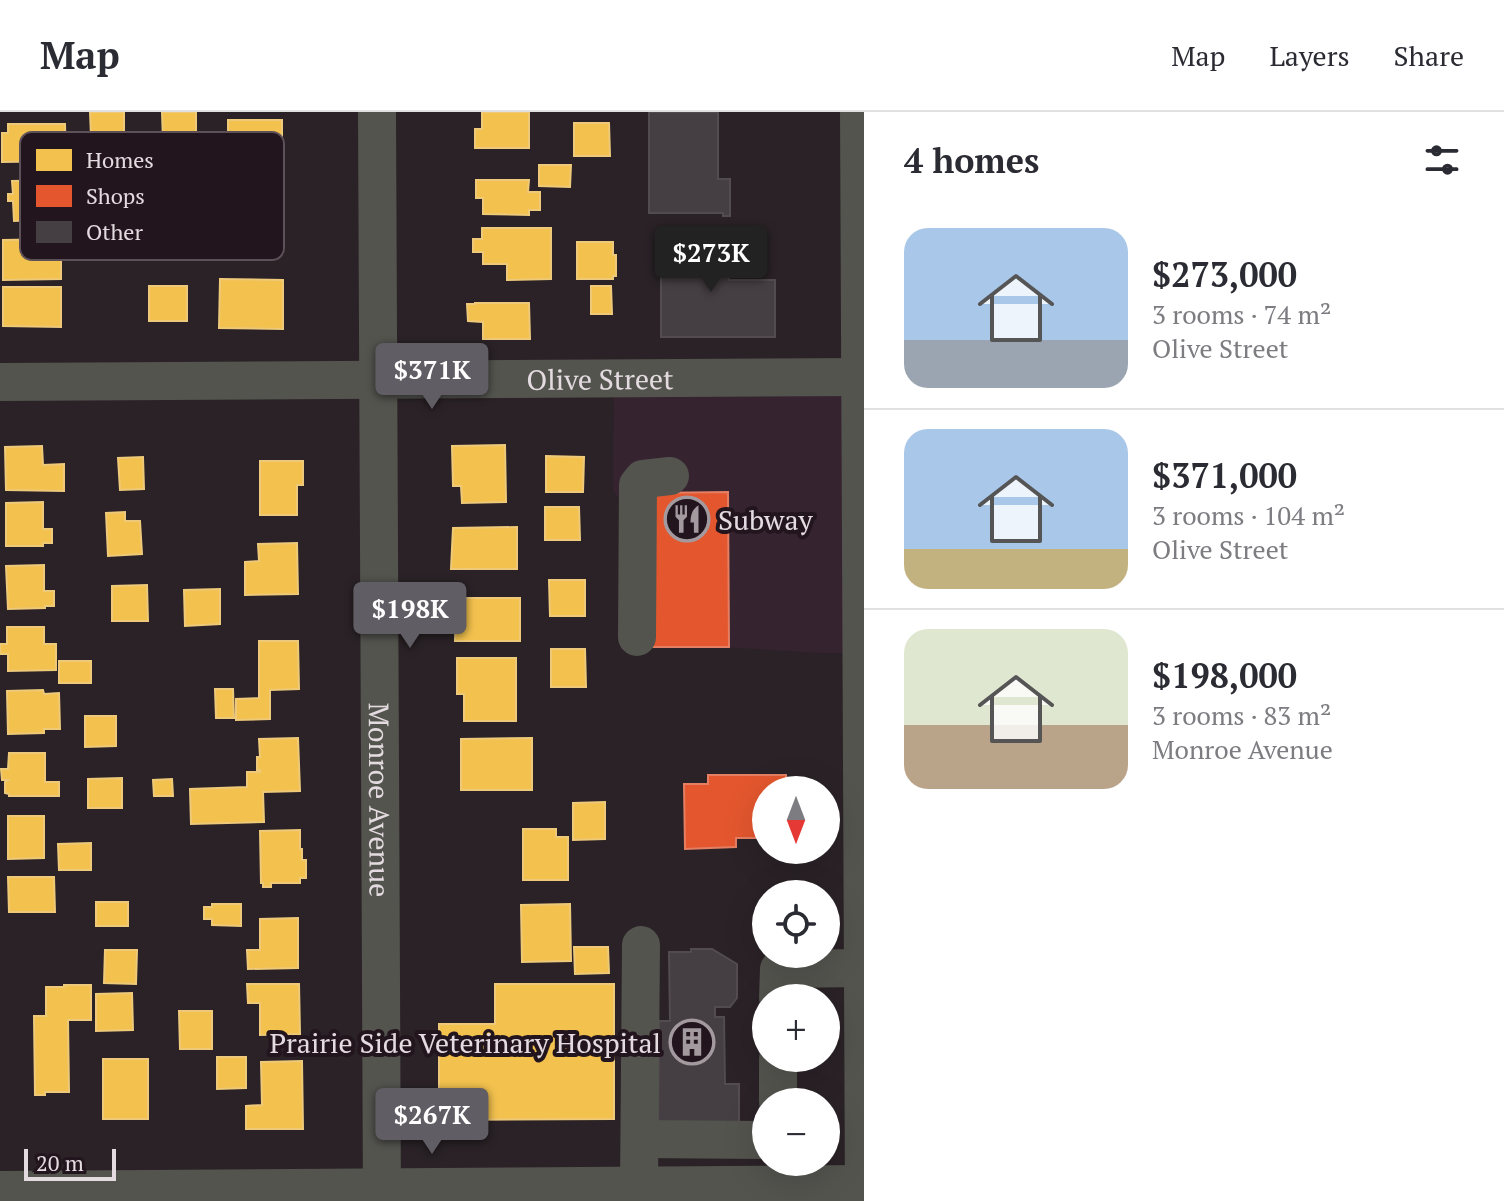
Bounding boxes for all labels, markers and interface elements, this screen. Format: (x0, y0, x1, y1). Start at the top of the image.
text: Map (40, 30, 120, 80)
text: Map (1171, 37, 1225, 74)
text: Layers (1269, 37, 1350, 74)
text: Share (1394, 37, 1464, 74)
legend (20, 132, 284, 260)
text: 4 homes (904, 138, 1039, 183)
icon: filters (1420, 138, 1464, 182)
text: Homes (86, 145, 154, 174)
text: Shops (86, 181, 145, 210)
text: Other (86, 217, 143, 246)
pin: $273K (655, 226, 767, 294)
text: $273K (672, 235, 750, 269)
text: $273,000 (1152, 252, 1297, 297)
icon: home (968, 260, 1064, 356)
text: 3 rooms · 74 m² (1152, 297, 1331, 331)
text: Olive Street (1152, 331, 1288, 365)
pin: $371K (376, 343, 488, 411)
text: $371K (393, 352, 471, 386)
street label: Olive Street (526, 360, 674, 397)
text: $371,000 (1152, 453, 1297, 498)
icon: home (968, 461, 1064, 557)
restaurant icon: Subway (663, 495, 711, 543)
text: 3 rooms · 104 m² (1152, 498, 1345, 532)
place label: Subway (718, 501, 814, 538)
text: Olive Street (1152, 532, 1288, 566)
pin: $198K (354, 582, 466, 650)
text: $198K (371, 591, 449, 625)
text: $198,000 (1152, 653, 1297, 698)
icon: home (968, 661, 1064, 757)
text: 3 rooms · 83 m² (1152, 698, 1331, 732)
street label: Monroe Avenue (361, 703, 399, 897)
text: Monroe Avenue (1152, 732, 1333, 766)
north arrow (752, 776, 840, 864)
map controls (752, 776, 840, 1176)
button: locate (752, 880, 840, 968)
button: + (752, 984, 840, 1072)
building icon: Prairie Side Veterinary Hospital (668, 1018, 716, 1066)
place label: Prairie Side Veterinary Hospital (269, 1024, 661, 1061)
pin: $267K (376, 1088, 488, 1156)
button: − (752, 1088, 840, 1176)
text: $267K (393, 1097, 471, 1131)
scale bar (24, 1145, 116, 1181)
text: 20 m (36, 1148, 84, 1177)

